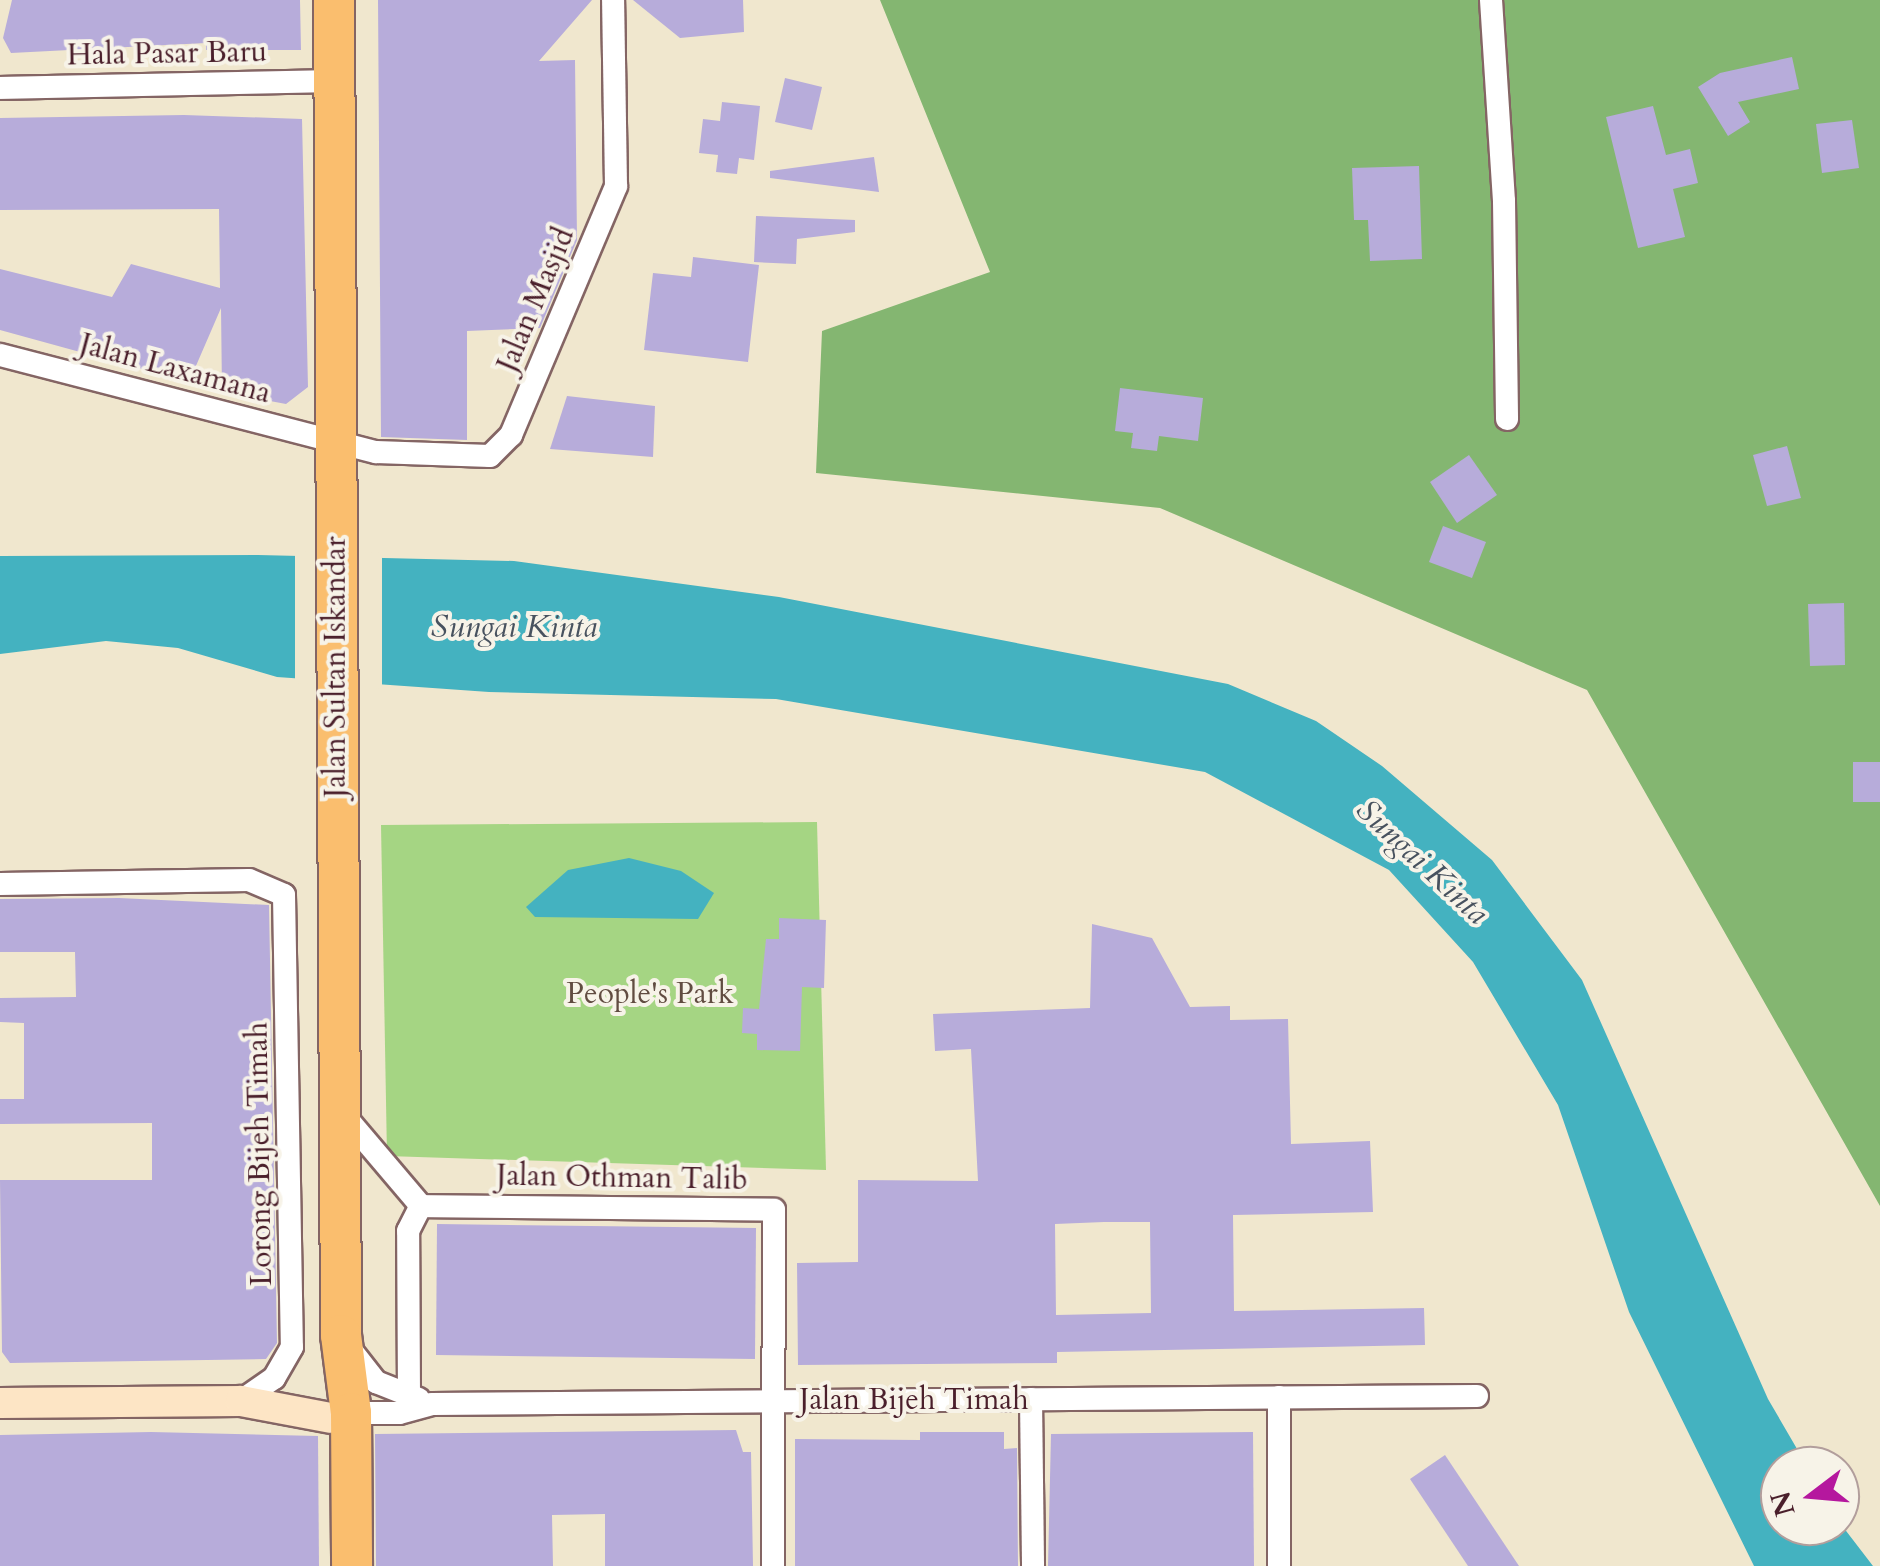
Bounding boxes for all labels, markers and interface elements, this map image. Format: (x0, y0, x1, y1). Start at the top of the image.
street label: Hala Pasar Baru (67, 34, 267, 74)
street label: Jalan Masjid (490, 223, 582, 377)
street label: Jalan Laxamana (76, 326, 274, 412)
street label: Jalan Sultan Iskandar (318, 536, 354, 798)
water label: Sungai Kinta (431, 608, 597, 646)
water label: Sungai Kinta (1348, 791, 1496, 933)
park label: People's Park (566, 976, 734, 1012)
street label: Lorong Bijeh Timah (240, 1022, 280, 1286)
street label: Jalan Othman Talib (496, 1158, 748, 1198)
street label: Jalan Bijeh Timah (799, 1382, 1029, 1418)
north arrow (1760, 1446, 1860, 1546)
text: N (1761, 1487, 1805, 1521)

